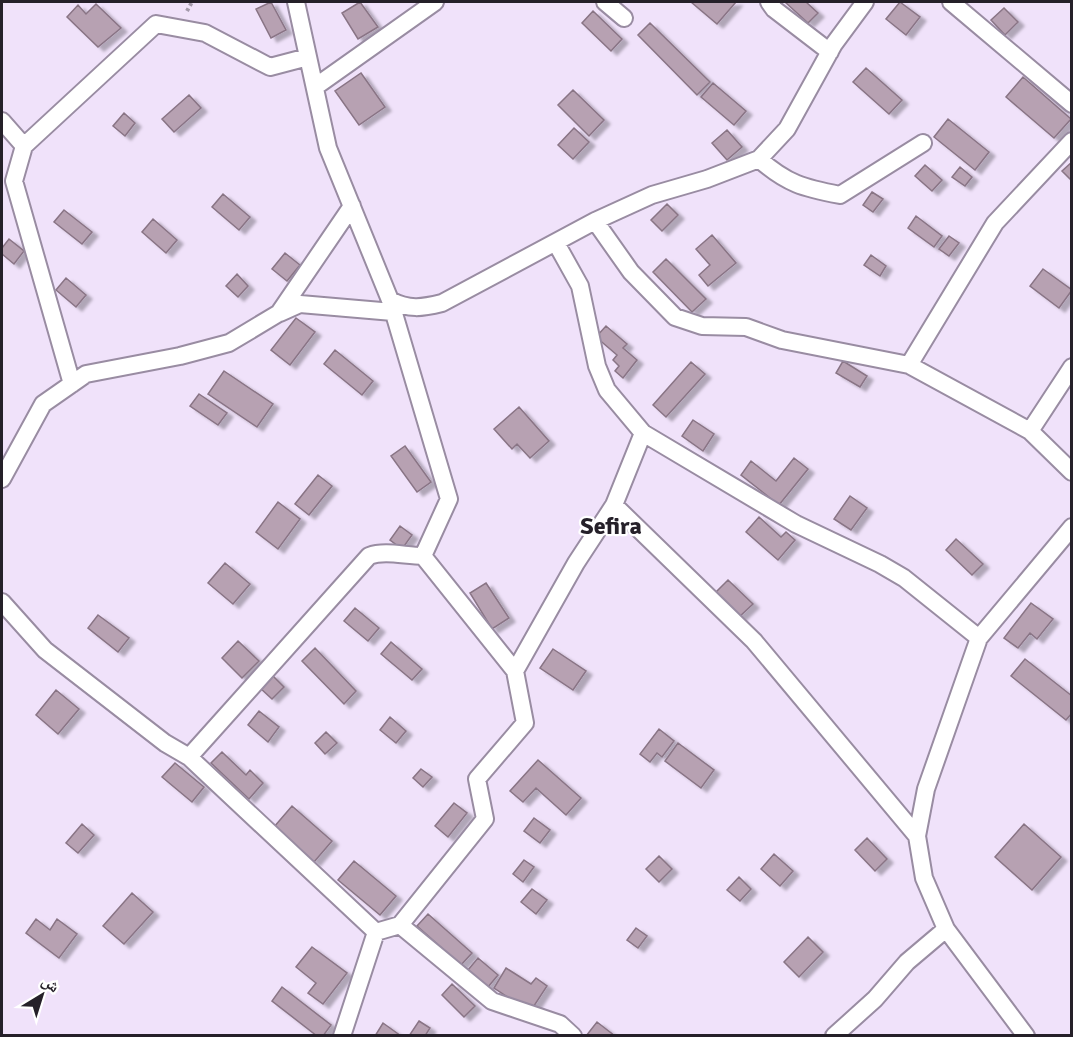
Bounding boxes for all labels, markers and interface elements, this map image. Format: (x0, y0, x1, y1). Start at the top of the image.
district label: Sefira (580, 511, 642, 541)
north arrow (12, 965, 72, 1025)
text: ش (38, 971, 63, 997)

